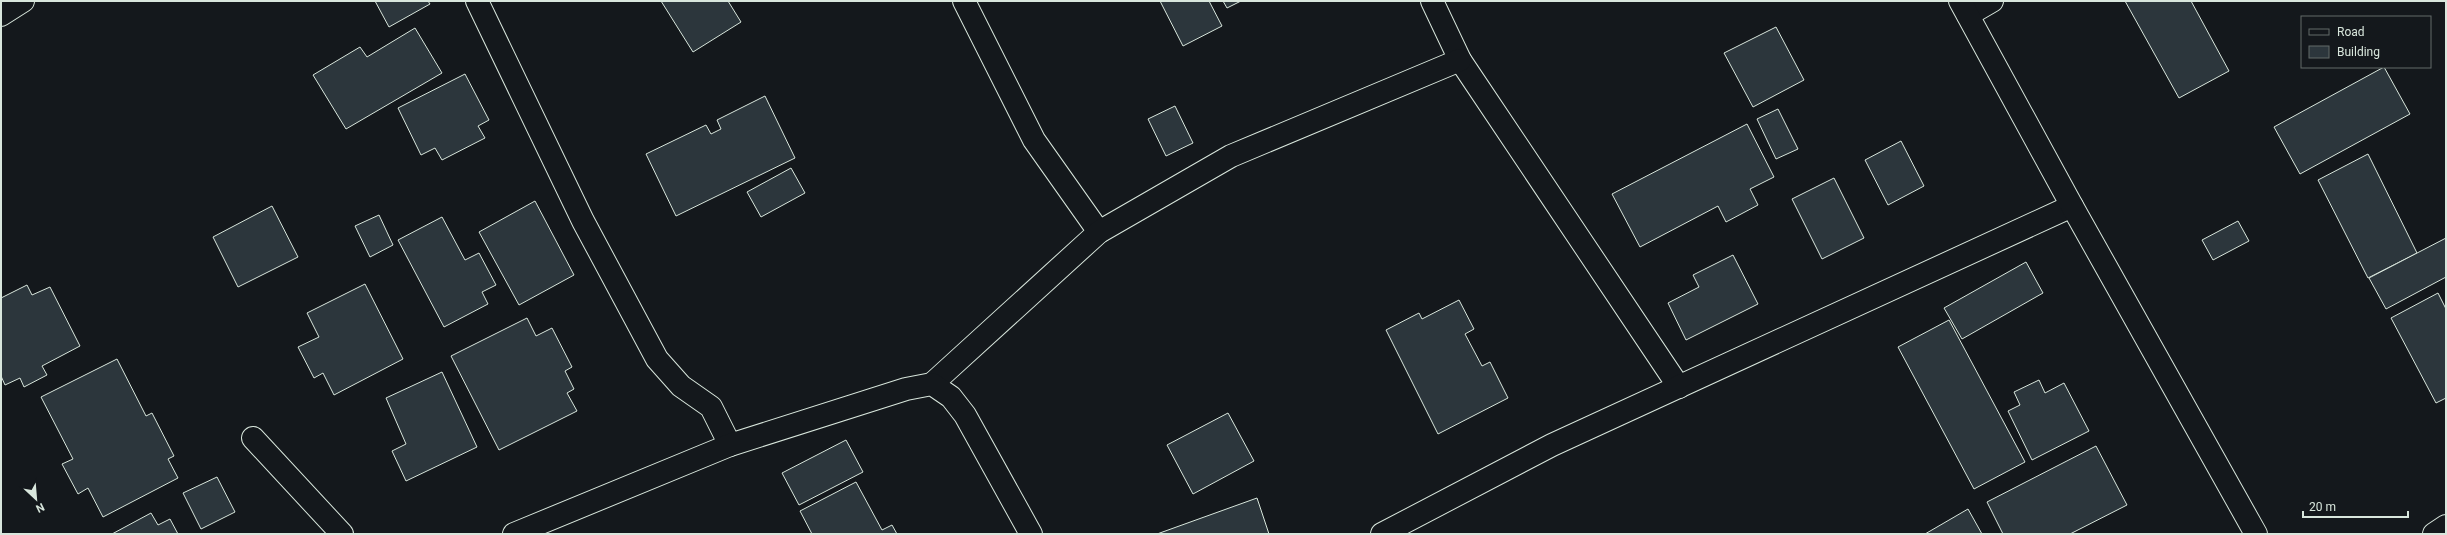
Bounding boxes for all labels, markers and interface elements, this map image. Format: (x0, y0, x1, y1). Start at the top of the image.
legend (2301, 16, 2431, 68)
text: Road (2337, 25, 2365, 39)
text: Building (2337, 45, 2380, 59)
north arrow (16, 479, 56, 519)
scale bar (2303, 493, 2408, 519)
text: N (34, 500, 47, 515)
text: 20 m (2309, 500, 2336, 514)

